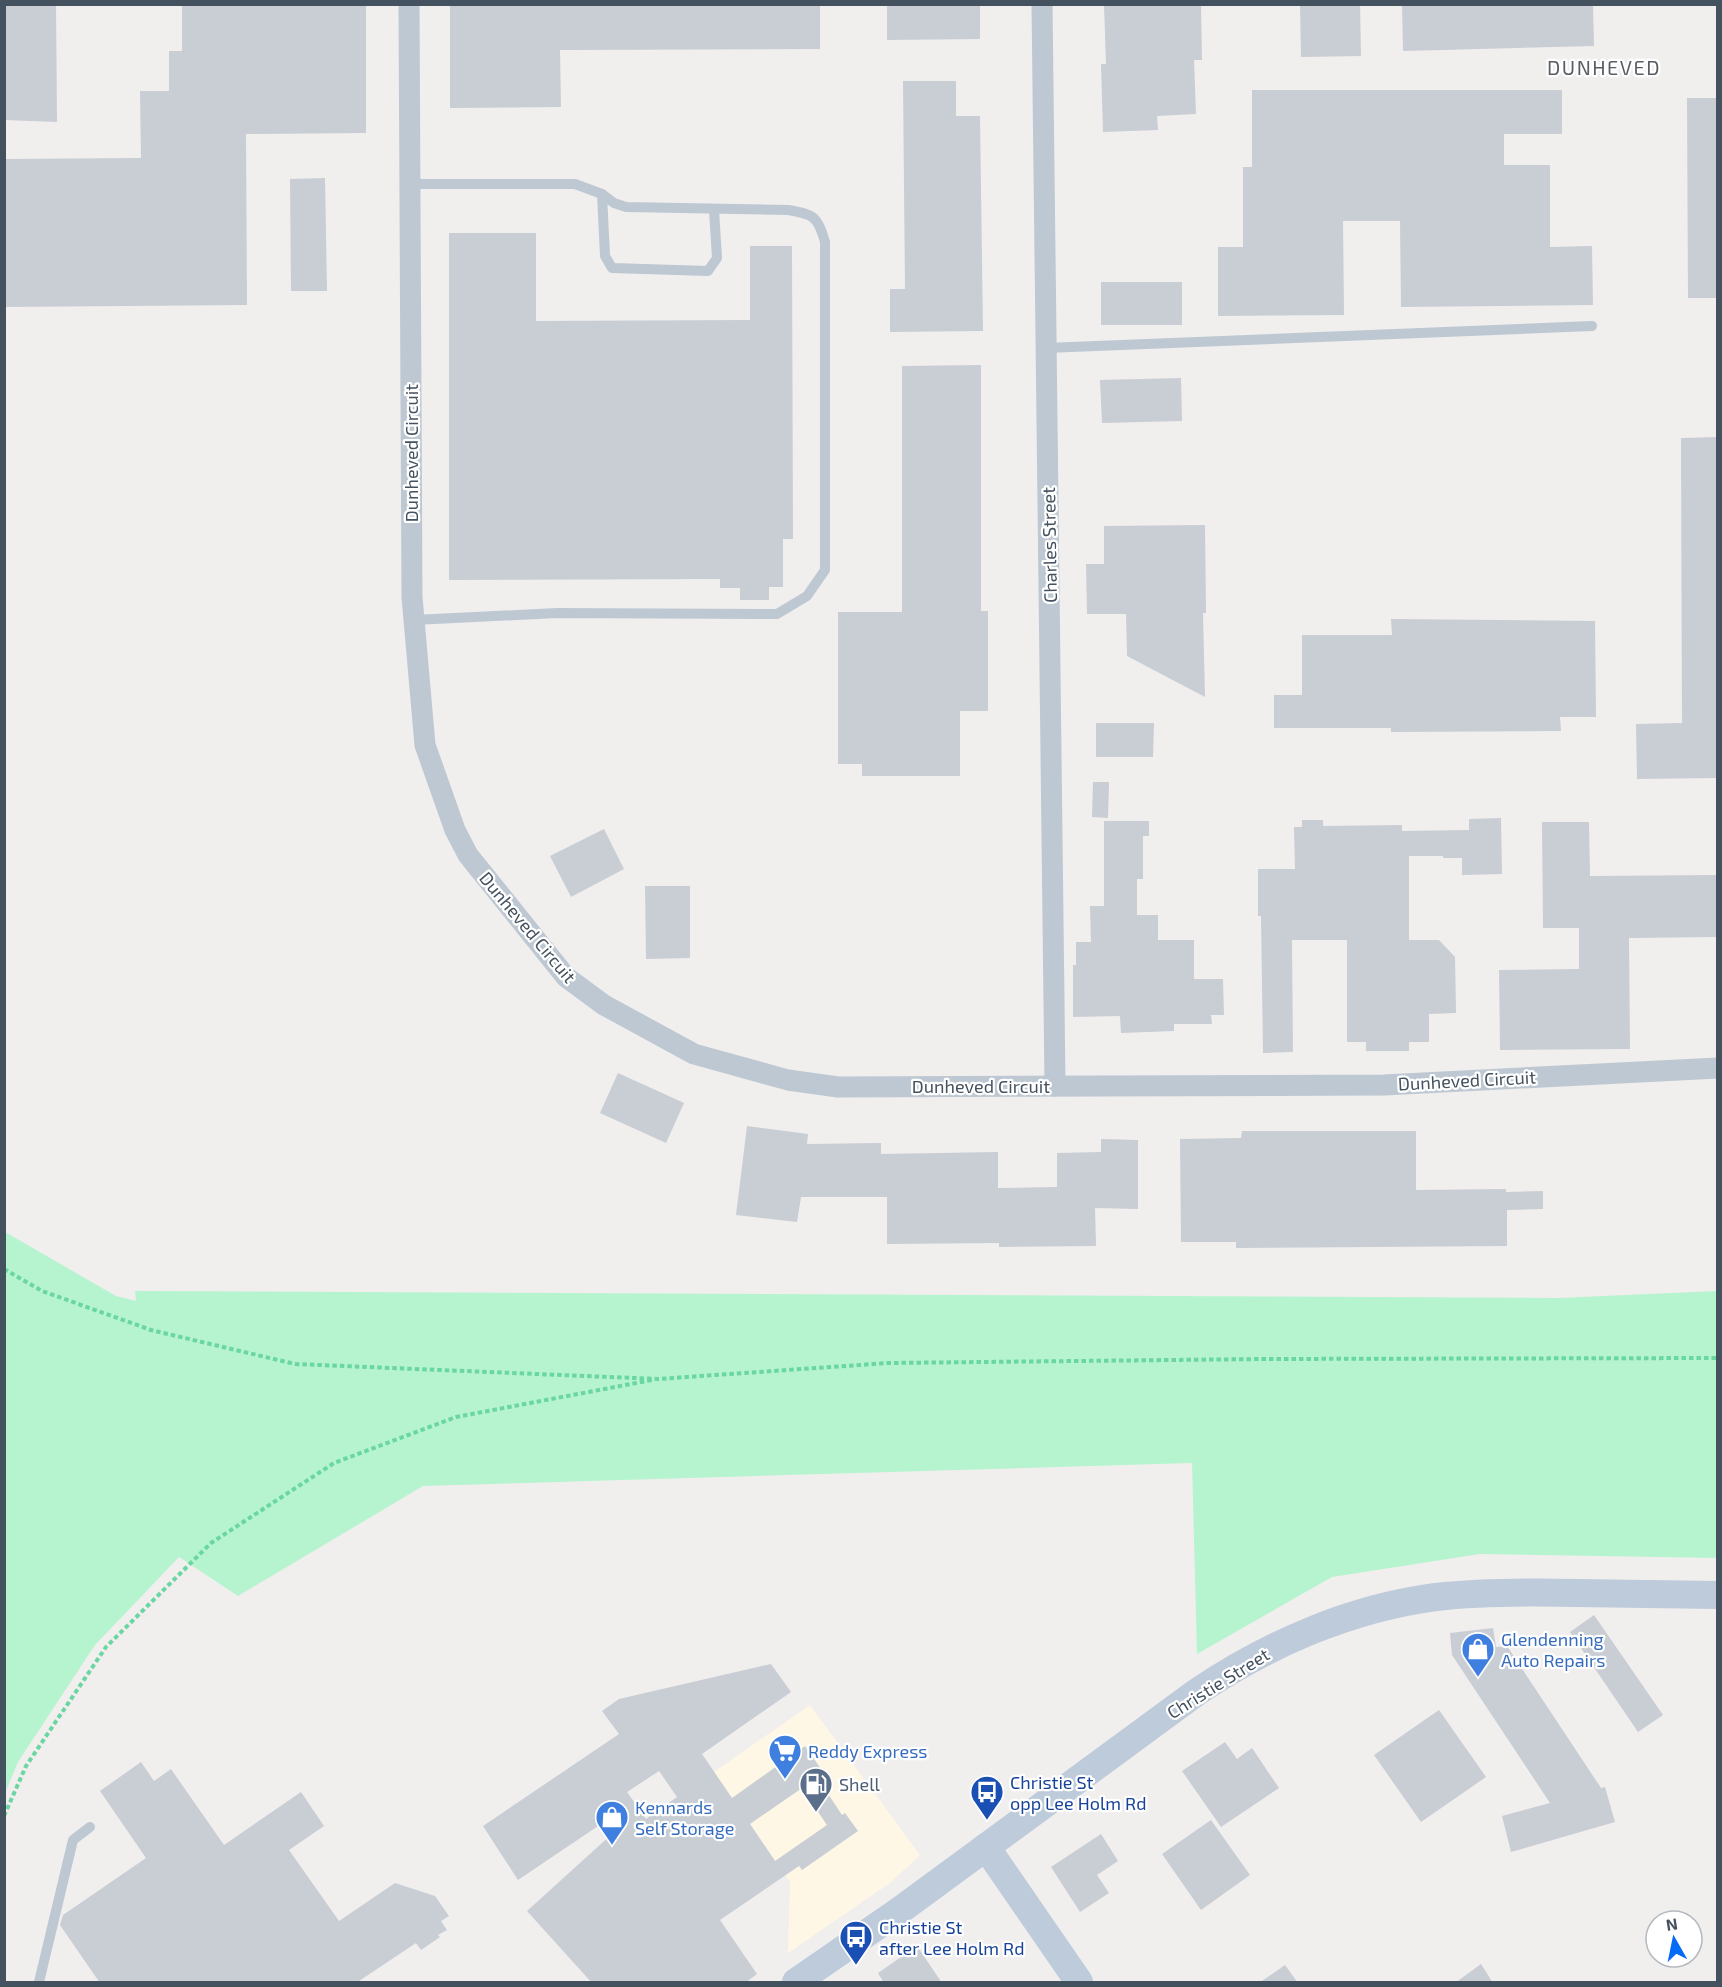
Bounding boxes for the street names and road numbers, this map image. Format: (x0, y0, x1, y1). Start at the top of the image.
street label: Dunheved Circuit (400, 384, 422, 522)
street label: Charles Street (1037, 487, 1061, 603)
street label: Dunheved Circuit (475, 867, 581, 987)
street label: Dunheved Circuit (1397, 1065, 1537, 1095)
street label: Dunheved Circuit (912, 1075, 1050, 1097)
street label: Christie Street (1163, 1643, 1273, 1723)

